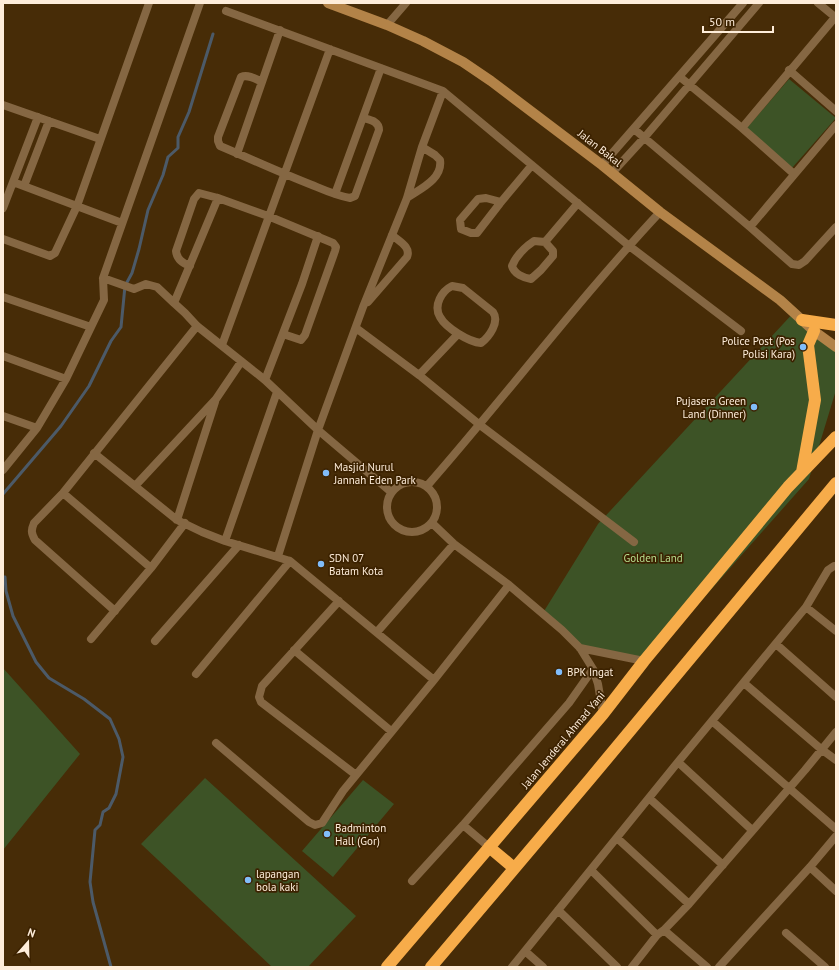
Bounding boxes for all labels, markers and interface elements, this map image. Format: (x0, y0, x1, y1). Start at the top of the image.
scale bar (703, 8, 773, 34)
text: 50 m (709, 14, 735, 29)
street label: Jalan Bakal (574, 126, 625, 170)
place label: Police Post (Pos Polisi Kara) (722, 334, 795, 361)
marker: Police Post (Pos Polisi Kara) (798, 342, 808, 352)
place label: Pujasera Green Land (Dinner) (676, 394, 746, 421)
marker: Pujasera Green Land (Dinner) (749, 402, 759, 412)
place label: Masjid Nurul Jannah Eden Park (333, 460, 416, 487)
marker: Masjid Nurul Jannah Eden Park (321, 468, 331, 478)
place label: SDN 07 Batam Kota (329, 551, 383, 578)
park label: Golden Land (623, 551, 683, 565)
marker: SDN 07 Batam Kota (316, 559, 326, 569)
place label: BPK Ingat (567, 665, 613, 679)
marker: BPK Ingat (554, 667, 564, 677)
street label: Jalan Jenderal Ahmad Yani (518, 688, 608, 792)
place label: Badminton Hall (Gor) (335, 821, 386, 848)
marker: Badminton Hall (Gor) (322, 829, 332, 839)
place label: lapangan bola kaki (256, 867, 299, 894)
marker: lapangan bola kaki (243, 875, 253, 885)
north arrow (8, 922, 48, 962)
text: N (26, 925, 37, 940)

